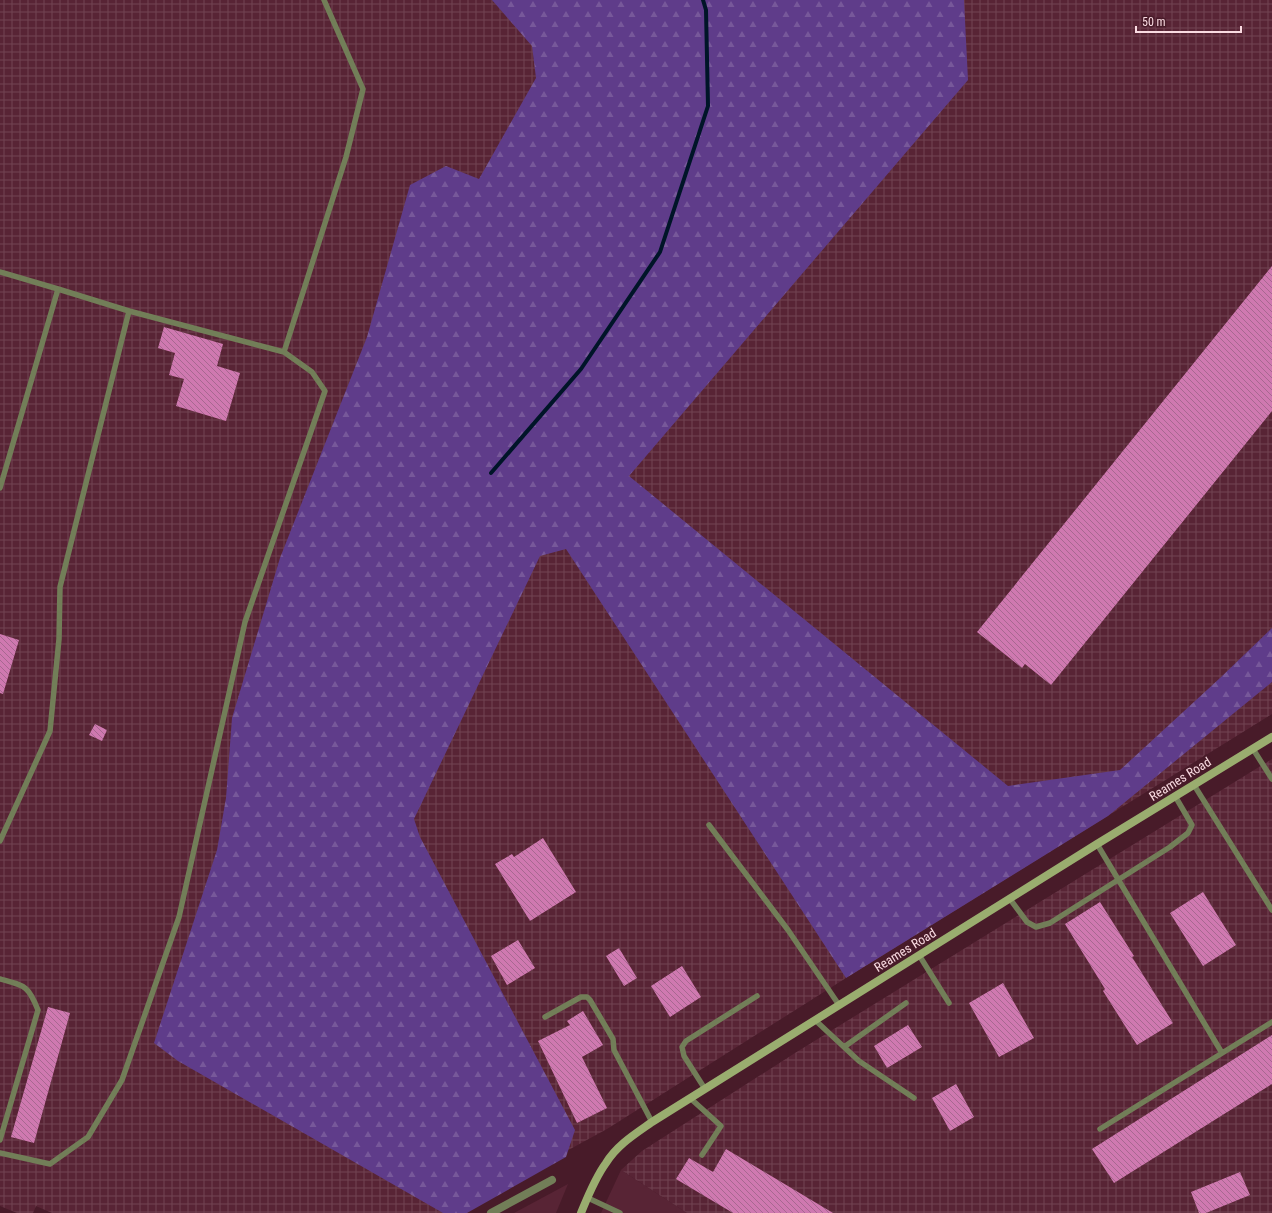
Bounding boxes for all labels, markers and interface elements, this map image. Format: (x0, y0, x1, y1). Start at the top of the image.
scale bar (1136, 8, 1241, 34)
text: 50 m (1142, 15, 1166, 29)
street label: Reames Road (1146, 754, 1214, 804)
street label: Reames Road (871, 925, 939, 975)

